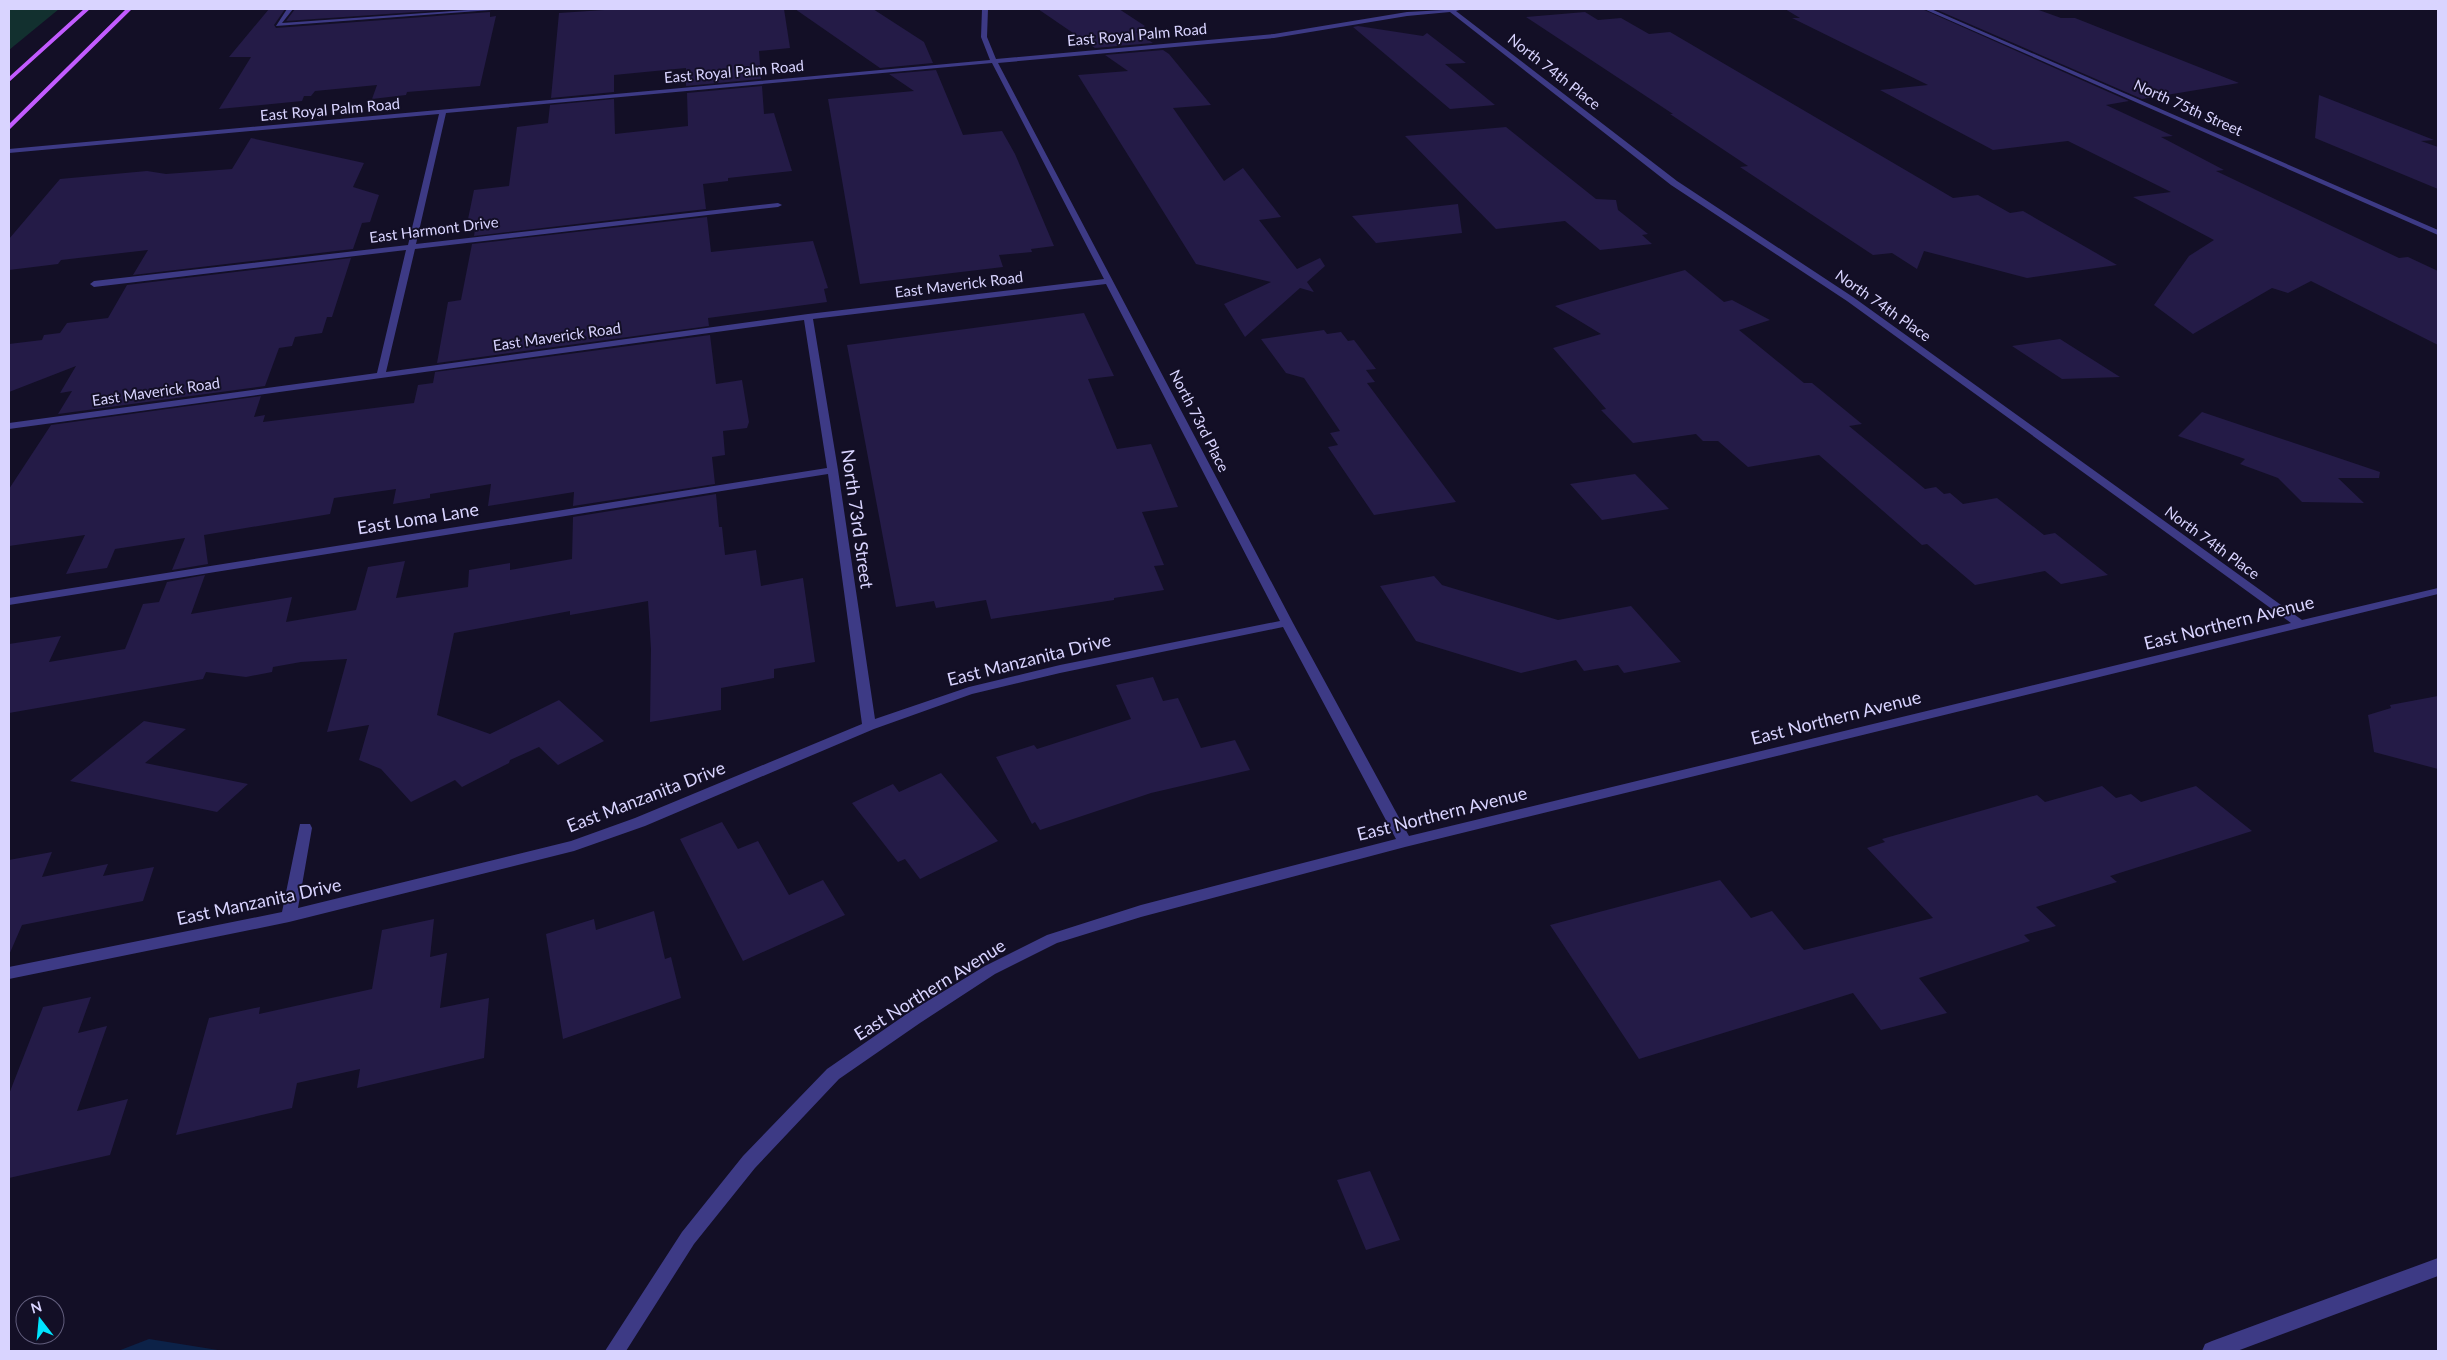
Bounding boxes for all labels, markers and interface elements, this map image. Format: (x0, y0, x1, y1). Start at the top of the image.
street label: East Royal Palm Road (1066, 19, 1208, 49)
street label: North 74th Place (1505, 29, 1605, 113)
street label: East Royal Palm Road (663, 56, 805, 86)
street label: North 75th Street (2131, 75, 2246, 139)
street label: East Royal Palm Road (259, 94, 401, 124)
street label: East Harmont Drive (368, 212, 500, 246)
street label: North 74th Place (1832, 265, 1935, 345)
street label: East Maverick Road (894, 267, 1024, 301)
street label: East Maverick Road (492, 318, 622, 354)
street label: North 73rd Place (1166, 366, 1233, 475)
street label: East Maverick Road (91, 373, 221, 409)
street label: North 73rd Street (837, 448, 879, 590)
street label: East Loma Lane (355, 498, 480, 538)
street label: North 74th Place (2162, 502, 2264, 583)
street label: East Northern Avenue (2141, 590, 2316, 654)
street label: East Manzanita Drive (945, 628, 1113, 690)
street label: East Northern Avenue (1748, 685, 1923, 749)
street label: East Manzanita Drive (563, 756, 728, 836)
street label: East Northern Avenue (1354, 781, 1529, 845)
street label: East Manzanita Drive (174, 873, 343, 929)
street label: East Northern Avenue (850, 934, 1009, 1045)
north arrow (15, 1295, 65, 1345)
text: N (29, 1297, 44, 1317)

